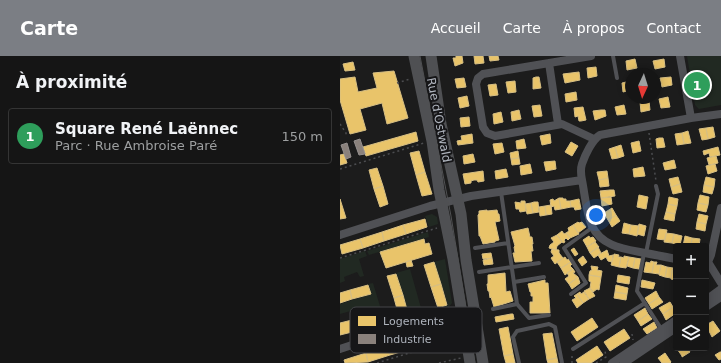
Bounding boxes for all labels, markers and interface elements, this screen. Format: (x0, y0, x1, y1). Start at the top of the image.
text: Carte (20, 17, 78, 39)
text: Accueil (431, 20, 481, 36)
text: Carte (503, 20, 541, 36)
text: À propos (563, 20, 625, 36)
text: Contact (647, 20, 701, 36)
north arrow (625, 68, 661, 104)
pin: 1 (684, 70, 710, 100)
text: À proximité (16, 72, 127, 92)
street label: Rue d'Ostwald (424, 76, 454, 164)
text: Square René Laënnec (55, 120, 238, 138)
text: 1 (25, 129, 35, 144)
text: 150 m (281, 129, 323, 144)
text: Parc · Rue Ambroise Paré (55, 138, 217, 153)
your location (586, 205, 606, 225)
map controls (673, 243, 709, 351)
button: + (673, 243, 709, 279)
button: − (673, 279, 709, 315)
legend (350, 307, 482, 353)
text: Logements (383, 315, 444, 328)
button: layers (673, 315, 709, 351)
text: Industrie (383, 333, 432, 346)

